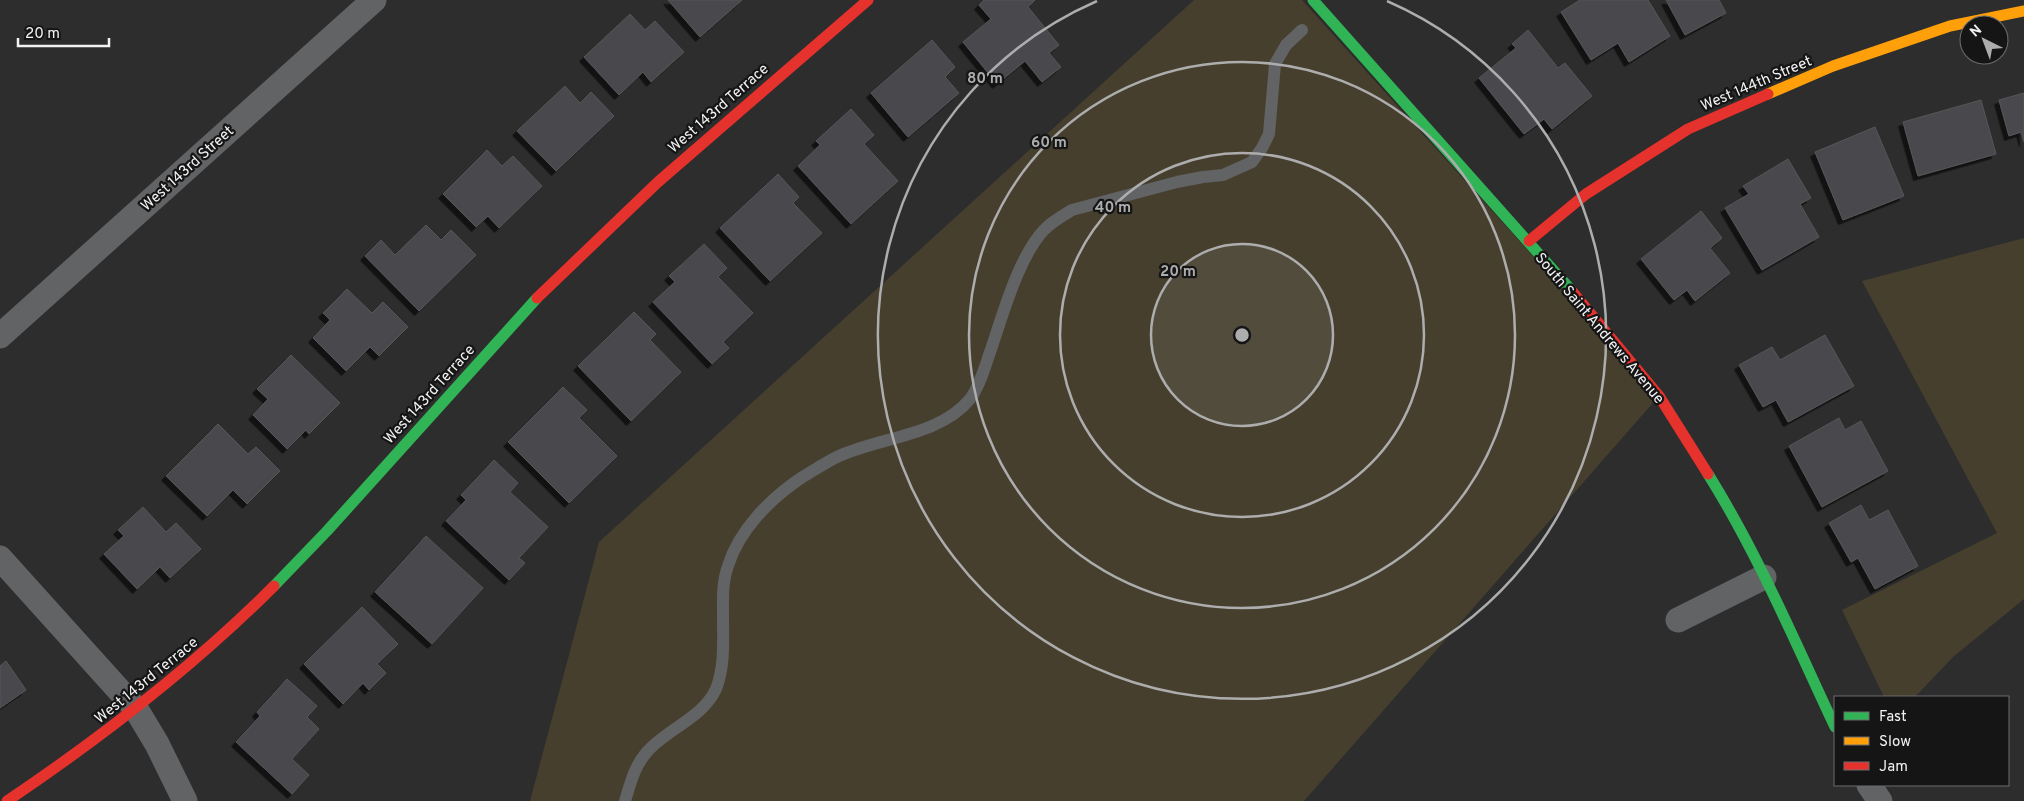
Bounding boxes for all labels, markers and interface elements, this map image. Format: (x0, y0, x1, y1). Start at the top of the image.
scale bar (18, 15, 109, 47)
north arrow (1959, 15, 2009, 65)
text: N (1967, 22, 1986, 41)
text: 20 m (25, 25, 60, 44)
street label: West 144th Street (1698, 52, 1815, 116)
street label: West 143rd Terrace (665, 60, 773, 158)
text: 80 m (967, 70, 1003, 89)
street label: West 143rd Street (138, 122, 238, 216)
text: 60 m (1031, 134, 1067, 153)
text: 40 m (1095, 199, 1131, 218)
street label: South Saint Andrews Avenue (1530, 249, 1668, 409)
text: 20 m (1160, 263, 1196, 282)
centre of rings (1233, 326, 1251, 344)
street label: West 143rd Terrace (380, 341, 480, 449)
street label: West 143rd Terrace (91, 634, 202, 729)
legend (1834, 696, 2009, 786)
text: Fast (1879, 708, 1907, 727)
text: Slow (1879, 733, 1911, 752)
text: Jam (1879, 758, 1908, 777)

